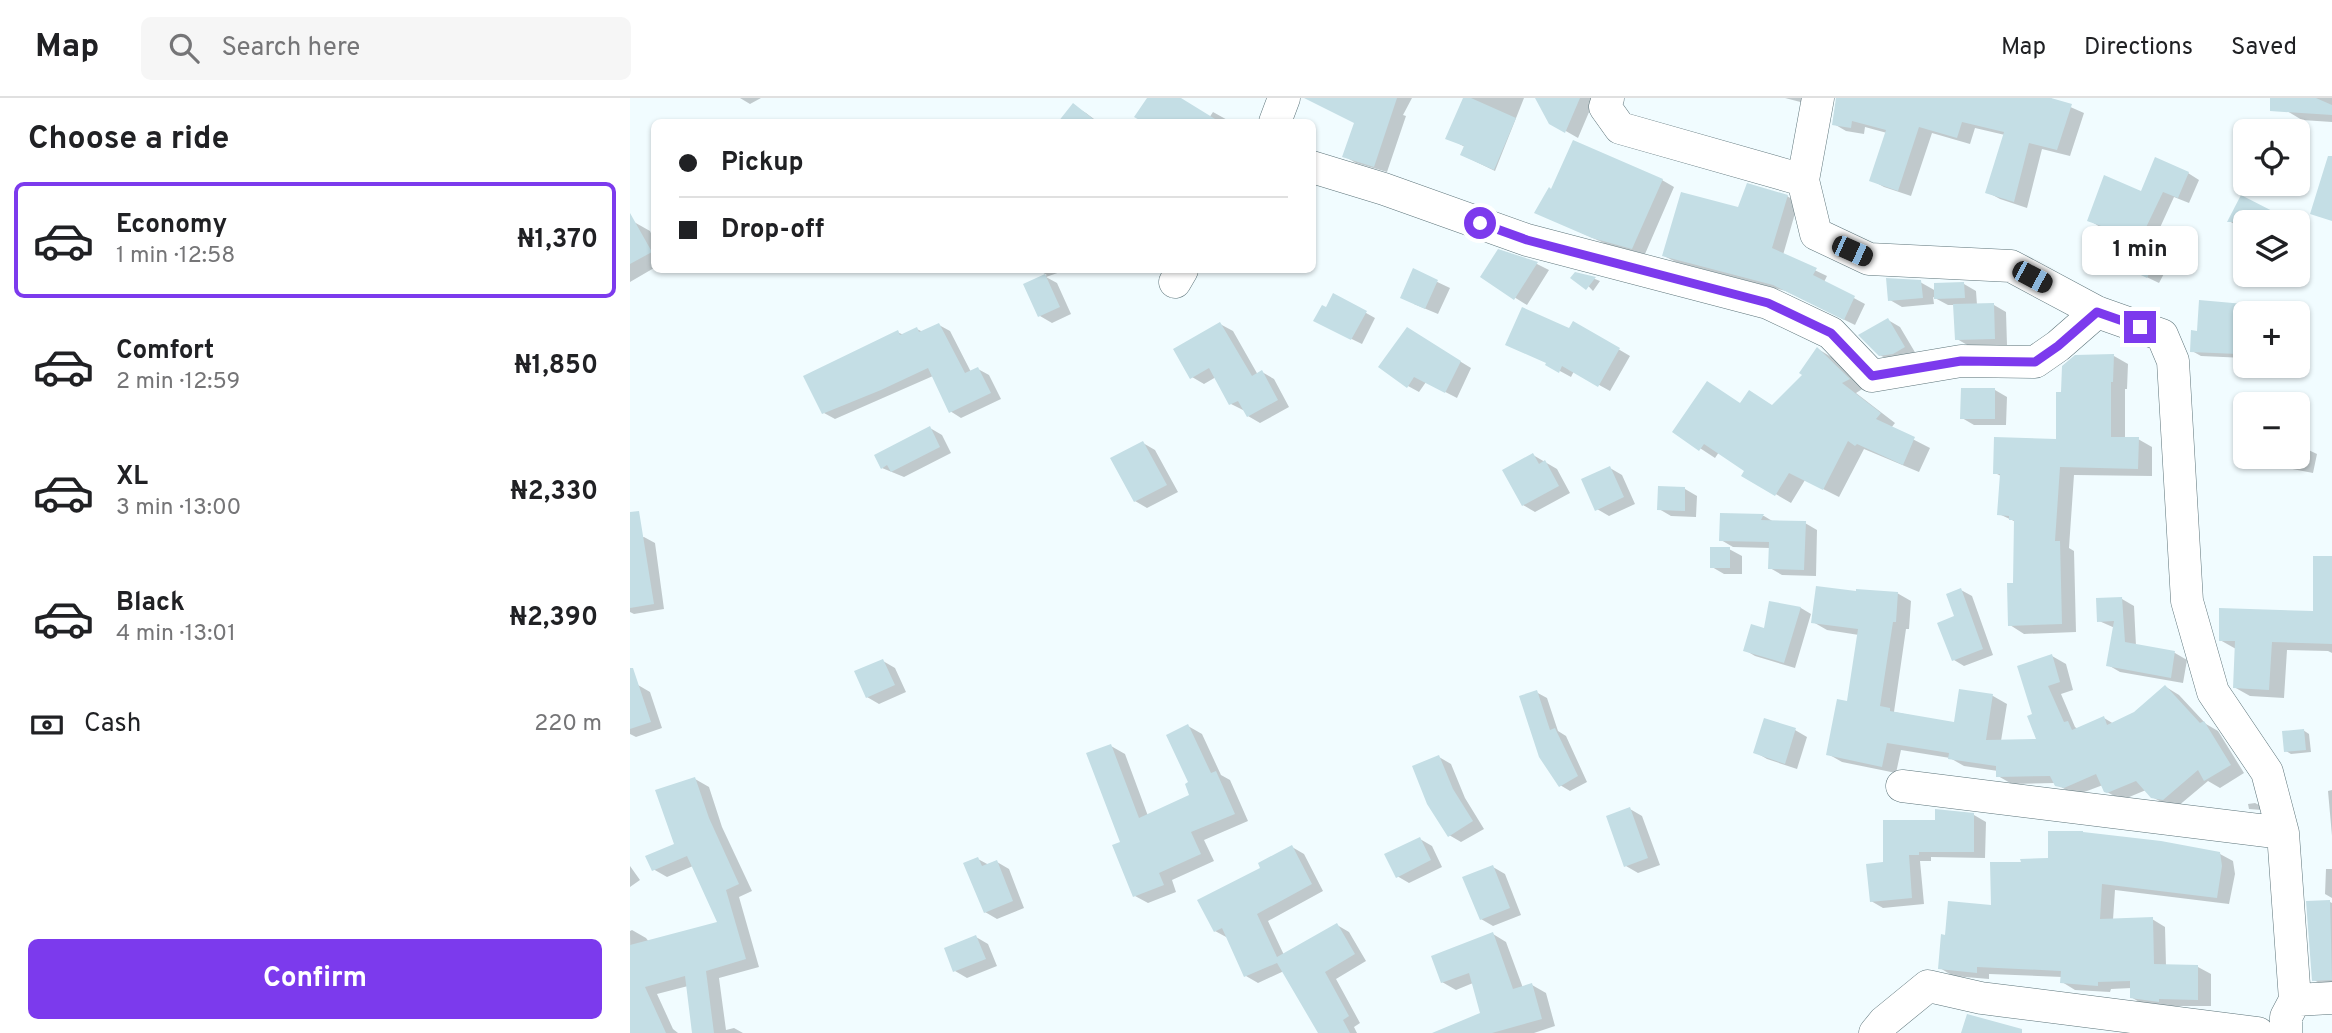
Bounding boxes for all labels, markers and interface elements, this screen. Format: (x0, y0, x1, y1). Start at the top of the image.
search box (141, 17, 631, 80)
text: Map (35, 27, 99, 69)
icon: search (165, 29, 203, 67)
text: Search here (221, 32, 360, 65)
text: Map (2001, 33, 2046, 63)
text: Directions (2084, 33, 2193, 63)
text: Saved (2231, 33, 2297, 63)
map controls (2233, 119, 2310, 469)
button: locate (2233, 119, 2310, 196)
text: Choose a ride (28, 120, 229, 160)
text: Pickup (721, 147, 804, 180)
route start (1464, 207, 1496, 239)
icon: car (32, 209, 95, 272)
text: Economy (116, 209, 227, 242)
button: layers (2233, 210, 2310, 287)
text: Drop-off (721, 214, 824, 247)
text: ₦1,370 (517, 224, 598, 257)
callout: 1 min (2082, 226, 2198, 274)
car (1829, 233, 1876, 269)
text: 1 min (2112, 236, 2168, 265)
text: 1 min · 12:58 (116, 242, 235, 271)
car (2009, 258, 2056, 296)
button: + (2233, 301, 2310, 378)
route end (2124, 311, 2156, 343)
icon: car (32, 335, 95, 398)
text: Comfort (116, 335, 214, 368)
text: ₦1,850 (514, 350, 598, 383)
text: 2 min · 12:59 (116, 368, 240, 397)
button: − (2233, 392, 2310, 469)
icon: car (32, 461, 95, 524)
text: XL (116, 461, 148, 494)
text: ₦2,330 (510, 476, 598, 509)
text: 3 min · 13:00 (116, 494, 241, 523)
icon: car (32, 587, 95, 650)
text: Black (116, 587, 185, 620)
text: ₦2,390 (510, 602, 598, 635)
text: 4 min · 13:01 (116, 620, 236, 649)
icon: cash (28, 706, 66, 744)
text: Cash (84, 708, 141, 741)
text: 220 m (534, 710, 602, 739)
button: Confirm (28, 939, 602, 1019)

